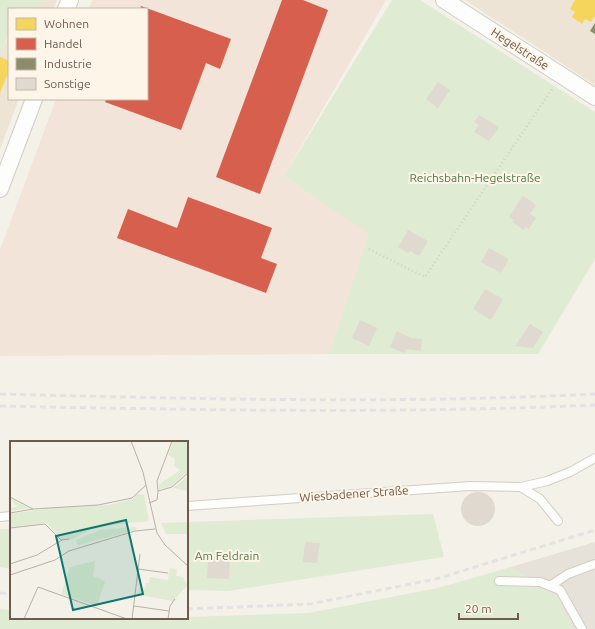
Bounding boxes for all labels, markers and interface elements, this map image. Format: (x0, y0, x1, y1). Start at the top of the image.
legend (8, 8, 148, 100)
text: Wohnen (44, 17, 89, 30)
street label: Hegelstraße (489, 25, 552, 72)
text: Handel (44, 37, 82, 50)
text: Industrie (44, 57, 92, 70)
text: Sonstige (44, 77, 91, 90)
park label: Reichsbahn-Hegelstraße (409, 171, 541, 184)
inset map (10, 441, 188, 619)
street label: Wiesbadener Straße (299, 483, 409, 504)
park label: Am Feldrain (195, 549, 259, 562)
scale bar (459, 595, 518, 621)
text: 20 m (465, 602, 492, 615)

